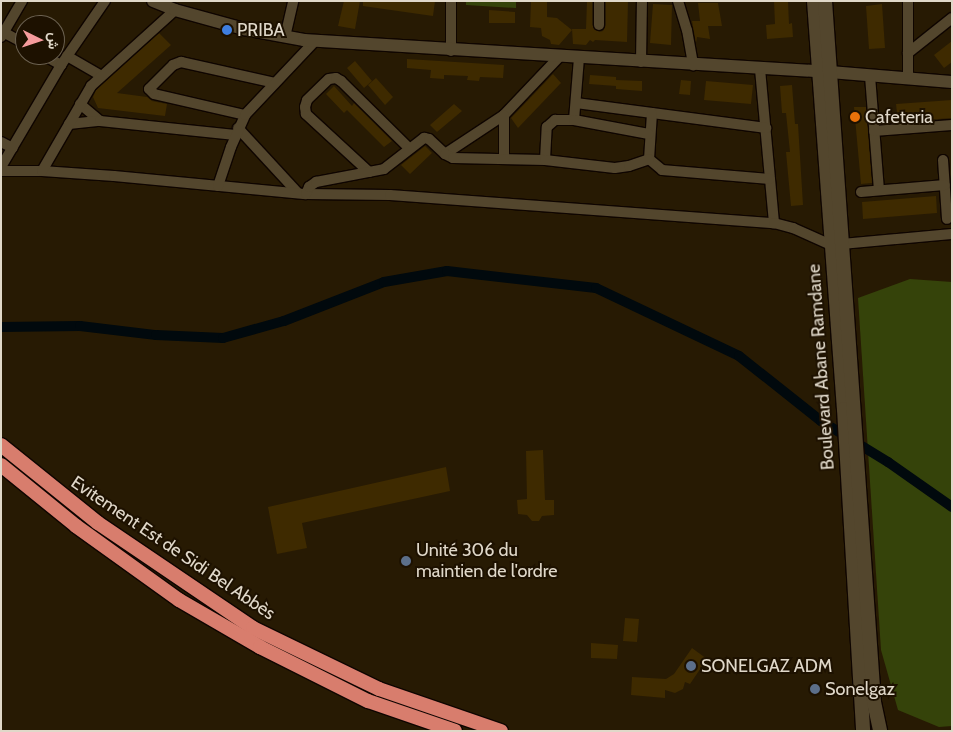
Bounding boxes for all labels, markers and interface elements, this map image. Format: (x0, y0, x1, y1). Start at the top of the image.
north arrow (15, 15, 65, 65)
place label: PRIBA (237, 19, 285, 41)
marker: PRIBA (221, 24, 233, 36)
text: ش (44, 32, 64, 50)
place label: Cafeteria (865, 106, 933, 128)
marker: Cafeteria (849, 111, 861, 123)
street label: Boulevard Abane Ramdane (803, 263, 839, 471)
street label: Evitement Est de Sidi Bel Abbès (67, 472, 279, 624)
place label: Unité 306 du maintien de l'ordre (416, 540, 557, 582)
marker: Unité 306 du maintien de l'ordre (400, 555, 412, 567)
place label: SONELGAZ ADM (701, 655, 832, 677)
marker: SONELGAZ ADM (685, 660, 697, 672)
place label: Sonelgaz (825, 678, 895, 700)
marker: Sonelgaz (809, 683, 821, 695)

